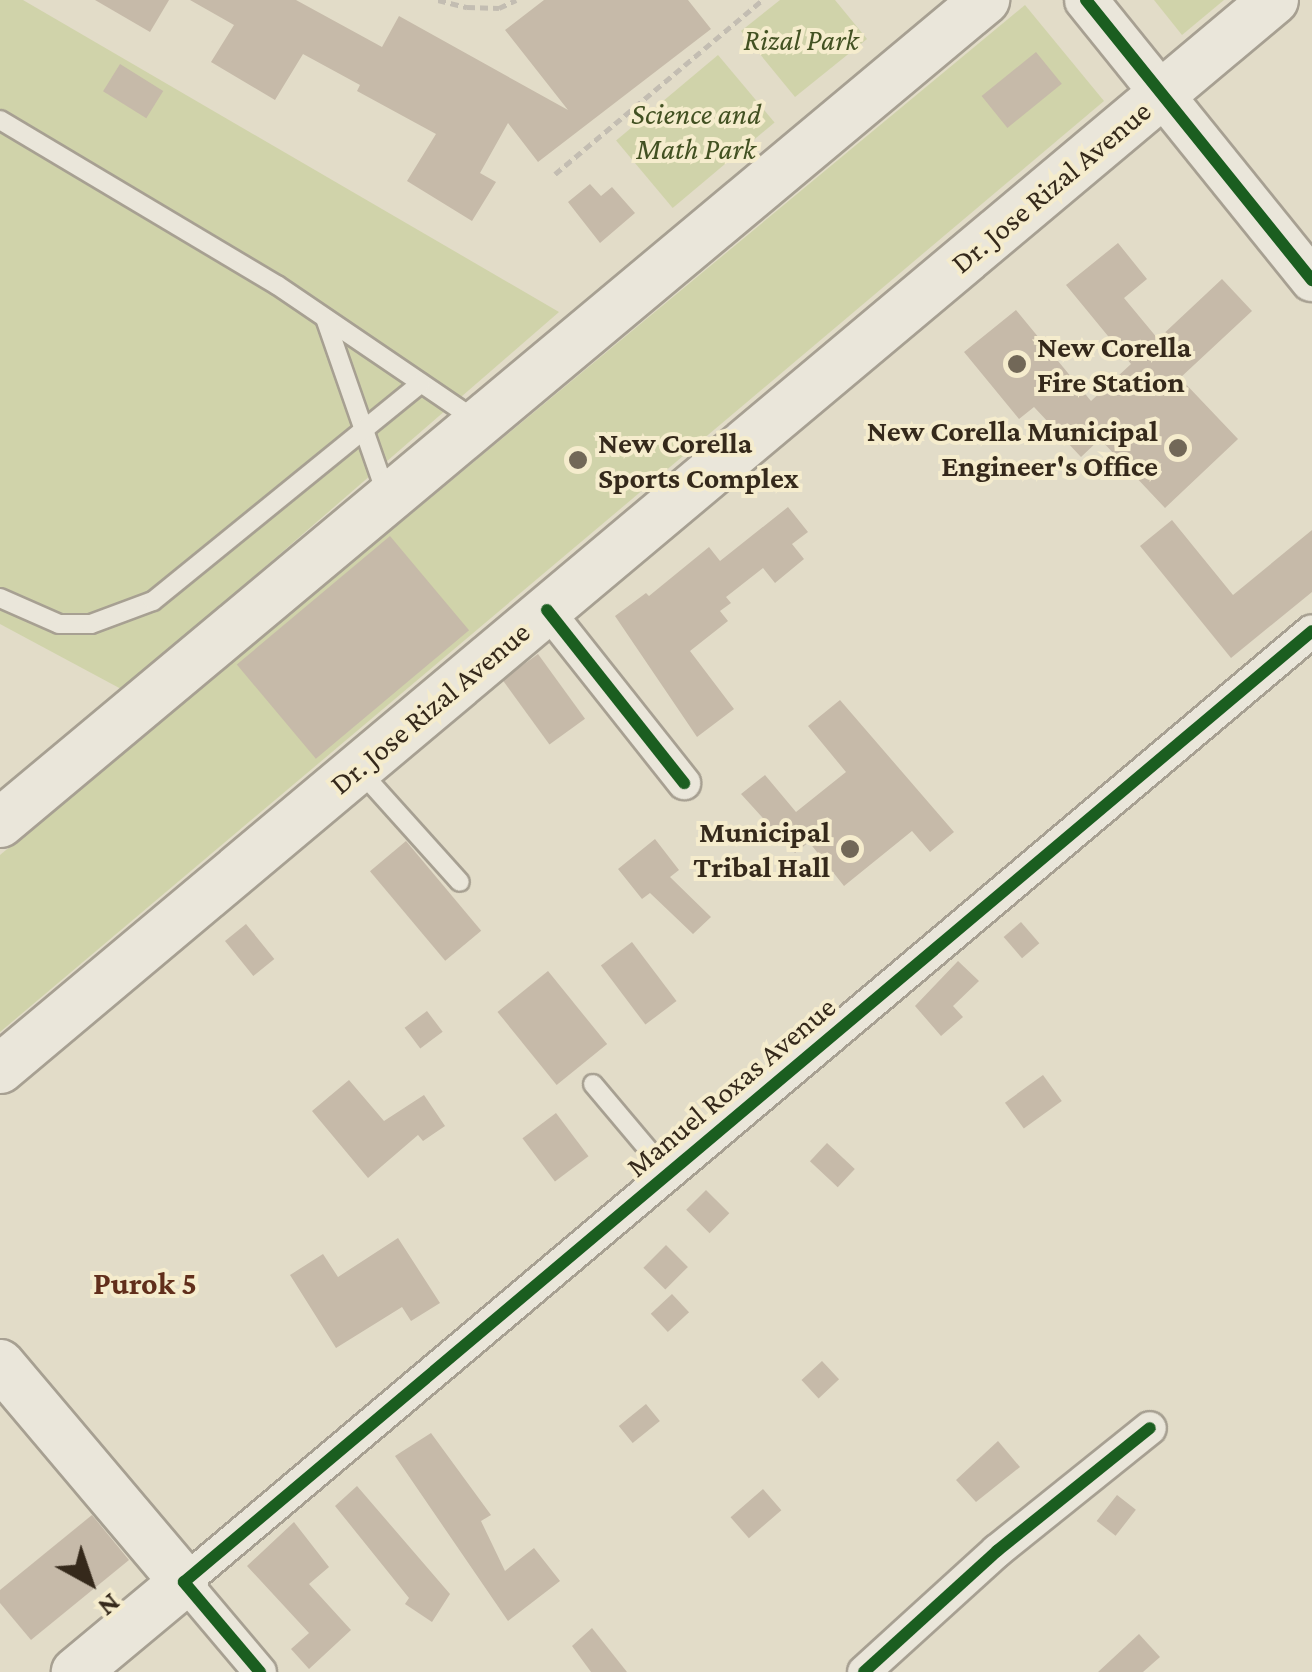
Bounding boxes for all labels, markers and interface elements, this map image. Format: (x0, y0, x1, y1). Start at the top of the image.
park label: Rizal Park (744, 22, 858, 58)
street label: Dr. Jose Rizal Avenue (944, 93, 1158, 281)
park label: Science and Math Park (631, 96, 761, 166)
place label: New Corella Fire Station (1037, 329, 1191, 400)
marker: New Corella Fire Station (1006, 353, 1028, 375)
place label: New Corella Municipal Engineer's Office (867, 413, 1158, 484)
place label: New Corella Sports Complex (598, 425, 799, 496)
marker: New Corella Municipal Engineer's Office (1167, 437, 1189, 459)
marker: New Corella Sports Complex (567, 449, 589, 471)
street label: Dr. Jose Rizal Avenue (323, 614, 537, 802)
place label: Municipal Tribal Hall (693, 814, 830, 884)
marker: Municipal Tribal Hall (839, 838, 861, 860)
street label: Manuel Roxas Avenue (619, 989, 843, 1185)
district label: Purok 5 (93, 1264, 197, 1302)
north arrow (40, 1532, 140, 1632)
text: N (92, 1587, 127, 1623)

